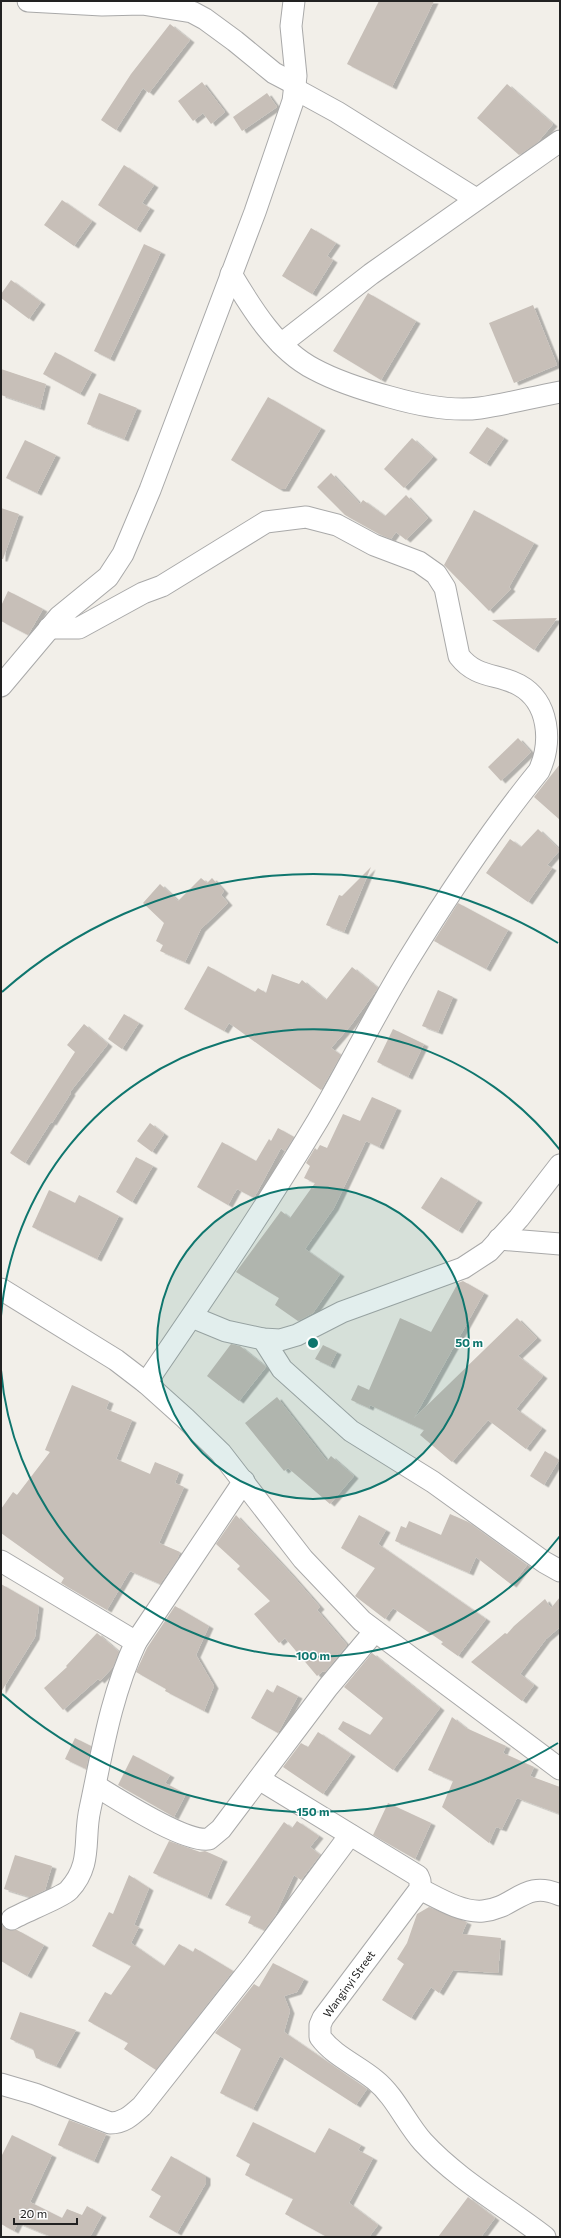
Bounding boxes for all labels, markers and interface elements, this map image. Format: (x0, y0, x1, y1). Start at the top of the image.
text: 50 m (455, 1335, 483, 1349)
centre of rings (306, 1336, 320, 1350)
text: 100 m (296, 1648, 330, 1662)
text: 150 m (296, 1804, 330, 1818)
street label: Wanginyi Street (320, 1947, 377, 2020)
scale bar (14, 2200, 77, 2226)
text: 20 m (20, 2206, 47, 2220)

